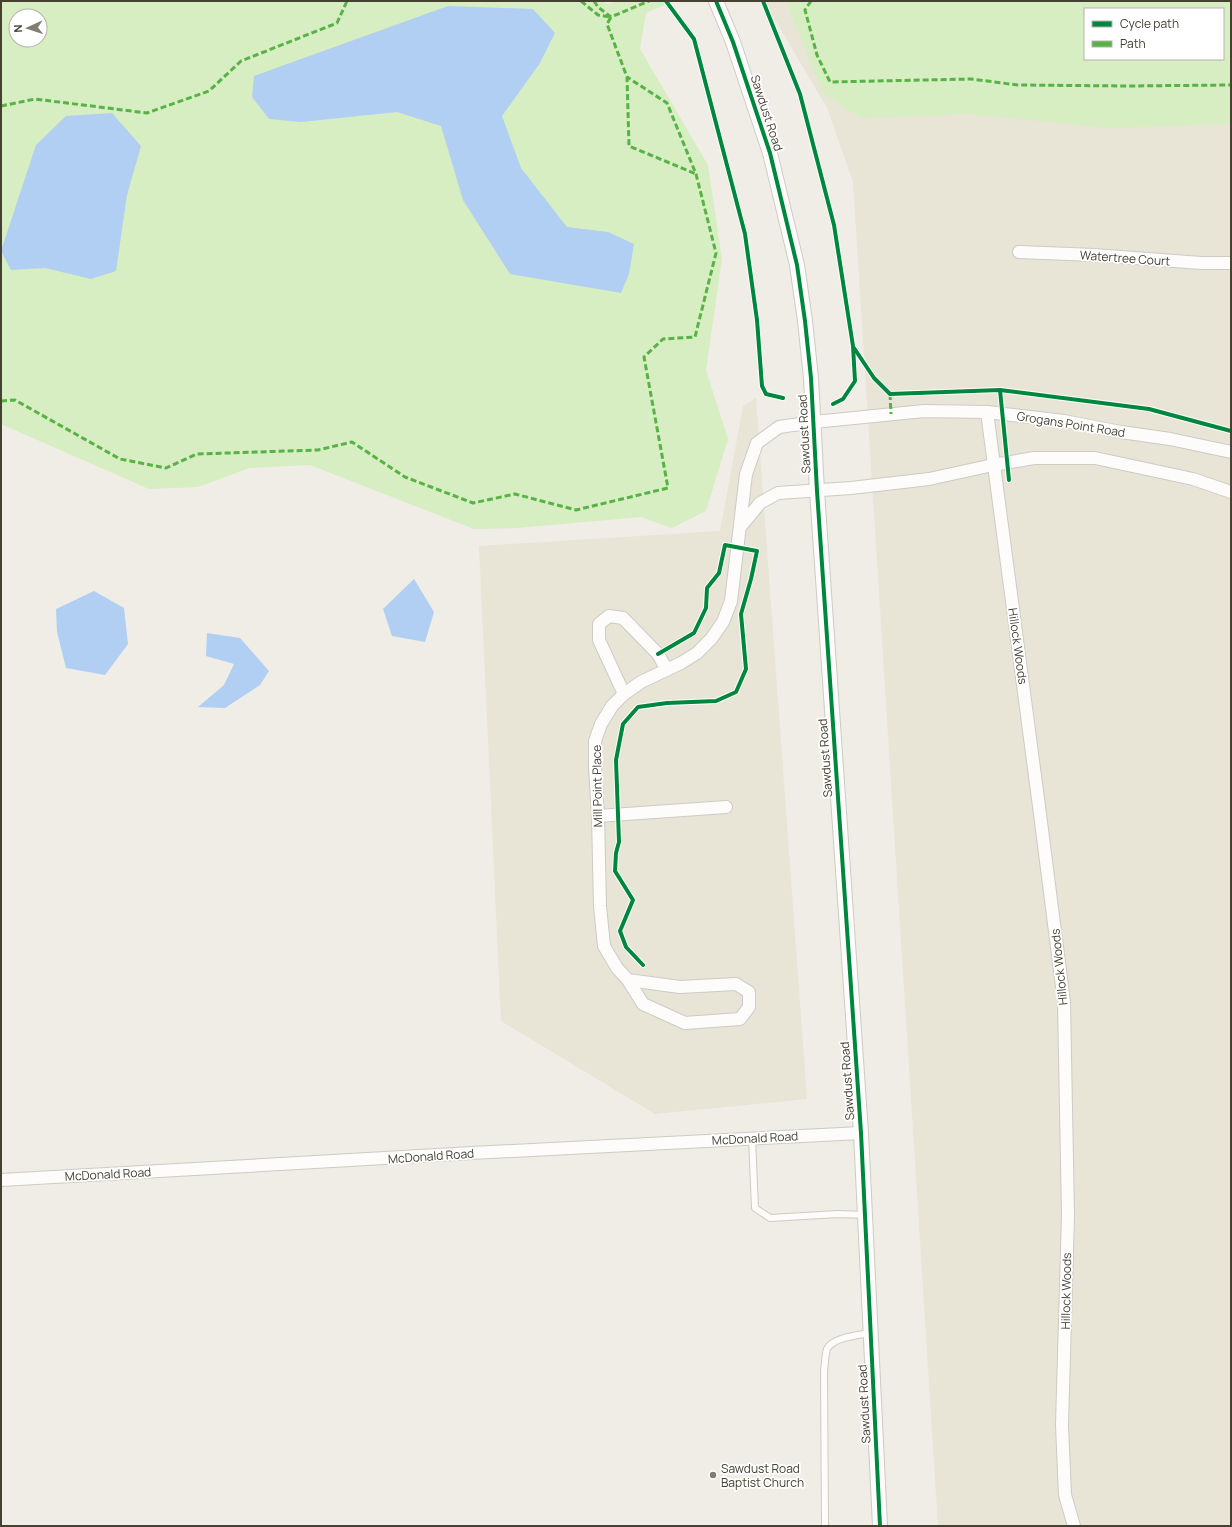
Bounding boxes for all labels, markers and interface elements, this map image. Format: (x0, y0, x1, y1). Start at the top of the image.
north arrow (8, 8, 48, 48)
legend (1084, 8, 1224, 60)
text: Cycle path (1120, 15, 1179, 32)
text: N (10, 24, 25, 33)
text: Path (1120, 35, 1146, 52)
street label: Sawdust Road (747, 73, 787, 153)
street label: Watertree Court (1079, 246, 1171, 270)
street label: Sawdust Road (793, 394, 815, 474)
street label: Grogans Point Road (1016, 407, 1126, 441)
street label: Hillock Woods (1004, 607, 1032, 685)
street label: Sawdust Road (814, 718, 836, 798)
street label: Mill Point Place (588, 745, 606, 827)
street label: Hillock Woods (1047, 928, 1071, 1006)
street label: Sawdust Road (836, 1041, 858, 1121)
street label: McDonald Road (711, 1127, 799, 1149)
street label: McDonald Road (387, 1145, 475, 1167)
street label: McDonald Road (64, 1163, 152, 1185)
street label: Hillock Woods (1057, 1252, 1075, 1330)
street label: Sawdust Road (853, 1364, 875, 1444)
place label: Sawdust Road Baptist Church (721, 1460, 804, 1491)
marker: Sawdust Road Baptist Church (708, 1470, 718, 1480)

